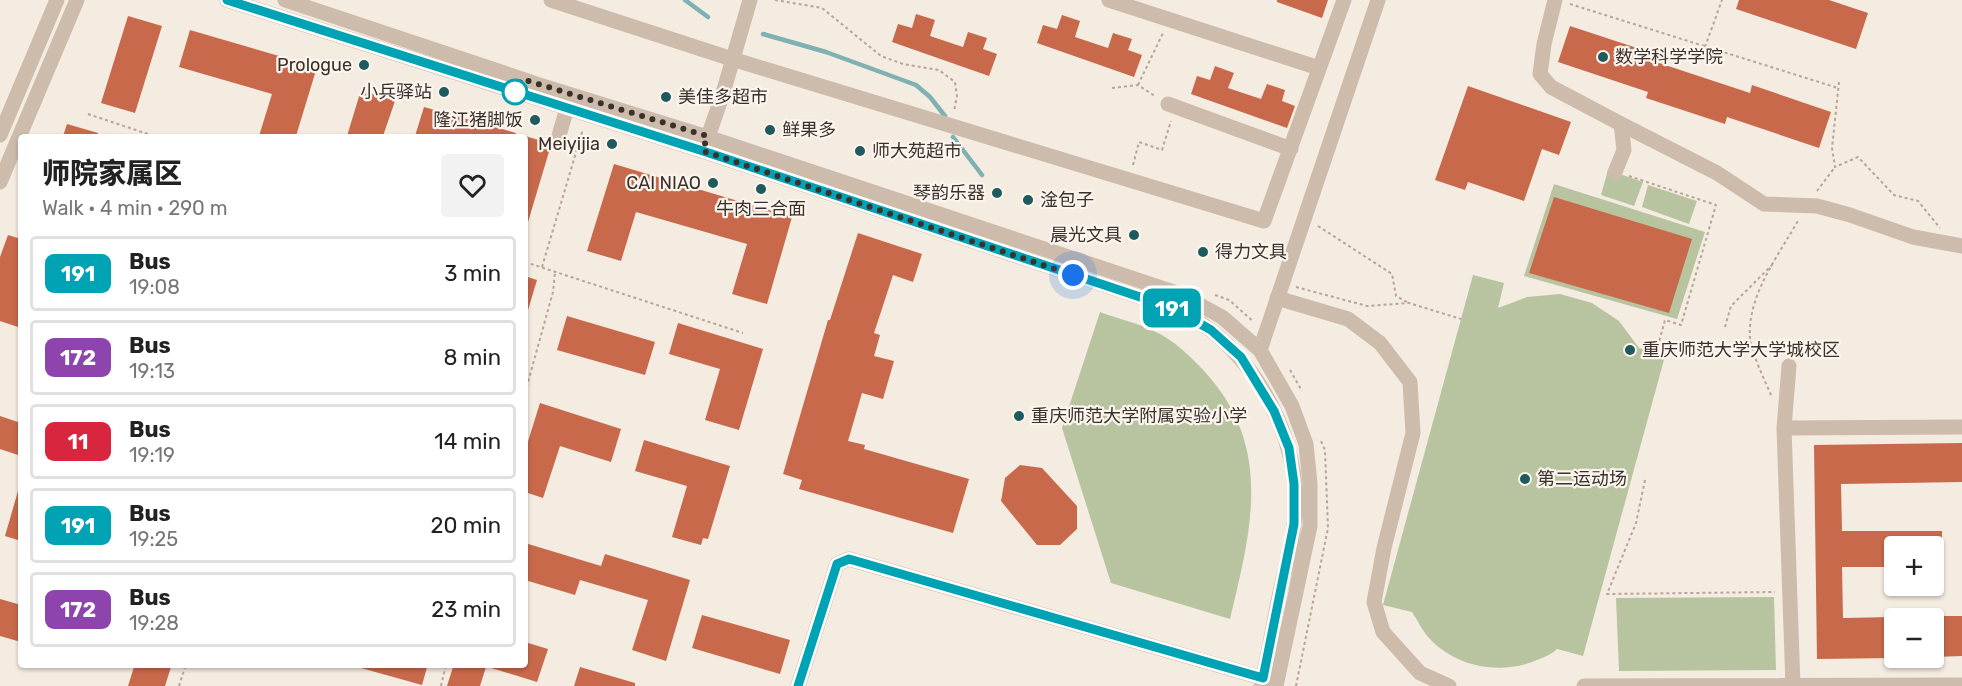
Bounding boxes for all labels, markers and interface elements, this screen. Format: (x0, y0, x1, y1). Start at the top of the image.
place label: 数学科学学院 (1615, 46, 1723, 68)
marker: 数学科学学院 (1596, 50, 1610, 64)
place label: Prologue (277, 54, 352, 76)
marker: Prologue (357, 58, 371, 72)
unlabelled marker (502, 79, 528, 105)
place label: 小兵驿站 (360, 81, 432, 103)
marker: 小兵驿站 (437, 85, 451, 99)
place label: 美佳多超市 (678, 86, 768, 108)
marker: 美佳多超市 (659, 90, 673, 104)
place label: 隆江猪脚饭 (433, 109, 523, 131)
marker: 隆江猪脚饭 (528, 113, 542, 127)
place label: 鲜果多 (782, 119, 836, 141)
marker: 鲜果多 (763, 123, 777, 137)
place label: Meiyijia (538, 133, 600, 155)
marker: Meiyijia (605, 137, 619, 151)
place label: 师大苑超市 (872, 140, 962, 162)
marker: 师大苑超市 (853, 144, 867, 158)
button: heart (441, 154, 504, 217)
text: 师院家属区 (42, 157, 182, 190)
place label: CAI NIAO (626, 172, 701, 194)
marker: CAI NIAO (706, 176, 720, 190)
marker: 牛肉三合面 (754, 182, 768, 196)
place label: 琴韵乐器 (913, 182, 985, 204)
marker: 琴韵乐器 (990, 186, 1004, 200)
place label: 淦包子 (1040, 189, 1094, 211)
marker: 淦包子 (1021, 193, 1035, 207)
text: Walk · 4 min · 290 m (42, 196, 227, 220)
place label: 牛肉三合面 (716, 198, 806, 220)
place label: 晨光文具 (1050, 224, 1122, 246)
marker: 晨光文具 (1127, 228, 1141, 242)
place label: 得力文具 (1215, 241, 1287, 263)
marker: 得力文具 (1196, 245, 1210, 259)
text: Bus (129, 248, 171, 275)
text: 3 min (444, 260, 501, 287)
your location (1058, 260, 1088, 290)
text: 191 (61, 261, 95, 286)
text: 19:08 (129, 275, 180, 299)
line badge: 191 (1138, 288, 1206, 328)
text: 191 (1155, 296, 1189, 321)
text: Bus (129, 332, 171, 359)
place label: 重庆师范大学大学城校区 (1642, 339, 1840, 361)
marker: 重庆师范大学大学城校区 (1623, 343, 1637, 357)
text: 8 min (443, 344, 501, 371)
text: 172 (60, 345, 96, 370)
text: 19:13 (129, 359, 175, 383)
place label: 重庆师范大学附属实验小学 (1031, 405, 1247, 427)
marker: 重庆师范大学附属实验小学 (1012, 409, 1026, 423)
text: Bus (129, 416, 171, 443)
text: 14 min (434, 428, 501, 455)
text: 11 (68, 429, 88, 454)
text: 19:19 (129, 443, 175, 467)
place label: 第二运动场 (1537, 468, 1627, 490)
marker: 第二运动场 (1518, 472, 1532, 486)
text: Bus (129, 500, 171, 527)
text: 20 min (431, 512, 501, 539)
text: 191 (61, 513, 95, 538)
text: 19:25 (129, 527, 178, 551)
map controls (1884, 536, 1944, 668)
button: + (1884, 536, 1944, 596)
text: Bus (129, 584, 171, 611)
text: 23 min (431, 596, 501, 623)
text: 172 (60, 597, 96, 622)
button: − (1884, 608, 1944, 668)
text: 19:28 (129, 611, 179, 635)

